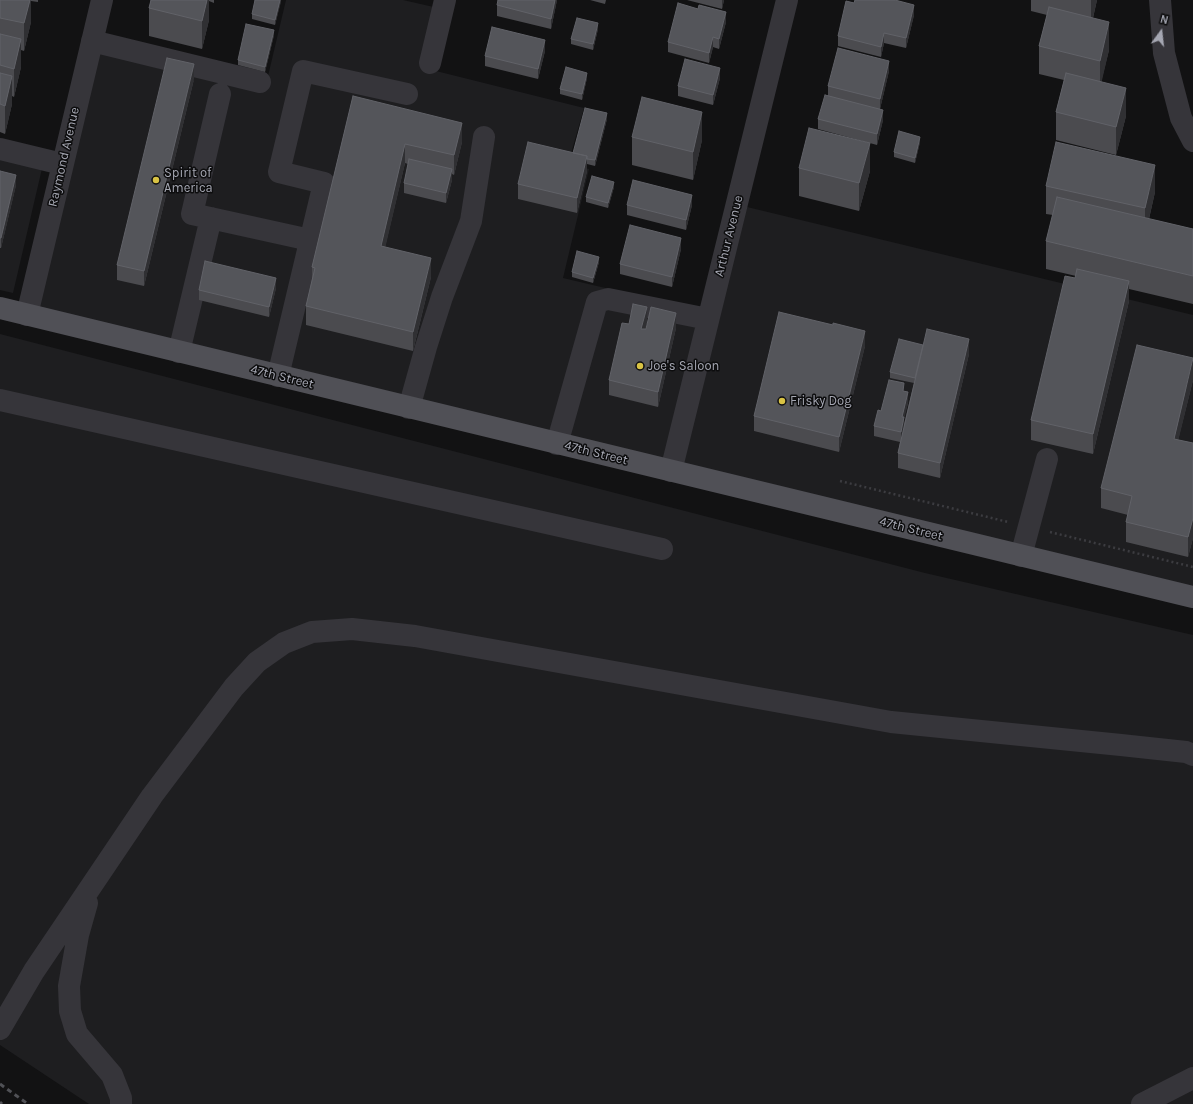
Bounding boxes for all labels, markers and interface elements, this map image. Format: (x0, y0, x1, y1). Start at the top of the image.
north arrow (1141, 12, 1181, 52)
text: N (1159, 13, 1170, 27)
street label: Raymond Avenue (45, 106, 83, 208)
place label: Spirit of America (164, 165, 213, 196)
marker: Spirit of America (151, 175, 161, 185)
street label: Arthur Avenue (711, 194, 747, 278)
place label: Joe's Saloon (648, 358, 719, 374)
marker: Joe's Saloon (635, 361, 645, 371)
street label: 47th Street (249, 362, 315, 392)
place label: Frisky Dog (790, 393, 851, 409)
marker: Frisky Dog (777, 396, 787, 406)
street label: 47th Street (563, 438, 629, 468)
street label: 47th Street (878, 514, 944, 544)

